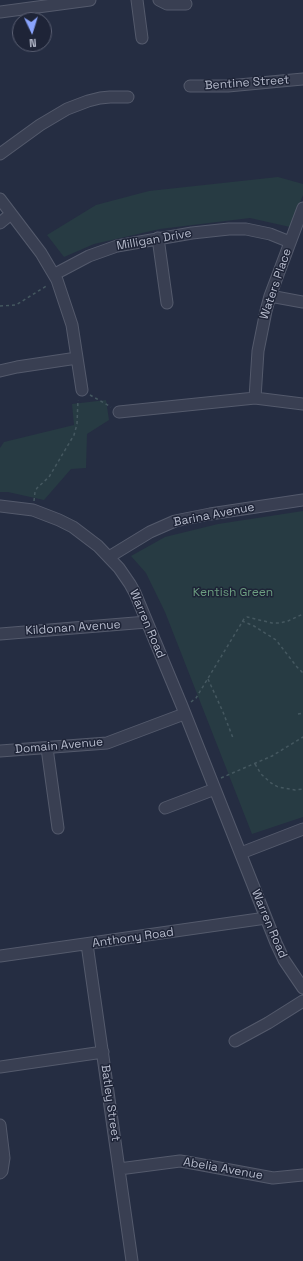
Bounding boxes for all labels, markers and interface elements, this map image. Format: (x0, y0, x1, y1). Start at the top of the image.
north arrow (12, 12, 52, 52)
text: N (29, 36, 37, 50)
street label: Bentine Street (204, 73, 290, 93)
street label: Milligan Drive (115, 226, 193, 254)
street label: Waters Place (257, 247, 295, 321)
street label: Barina Avenue (172, 500, 256, 530)
park label: Kentish Green (193, 586, 273, 600)
street label: Warren Road (126, 588, 168, 660)
street label: Kildonan Avenue (25, 617, 121, 639)
street label: Domain Avenue (14, 735, 104, 757)
street label: Warren Road (248, 888, 290, 960)
street label: Anthony Road (91, 925, 175, 951)
street label: Batley Street (98, 1064, 122, 1142)
street label: Abelia Avenue (182, 1155, 264, 1183)

